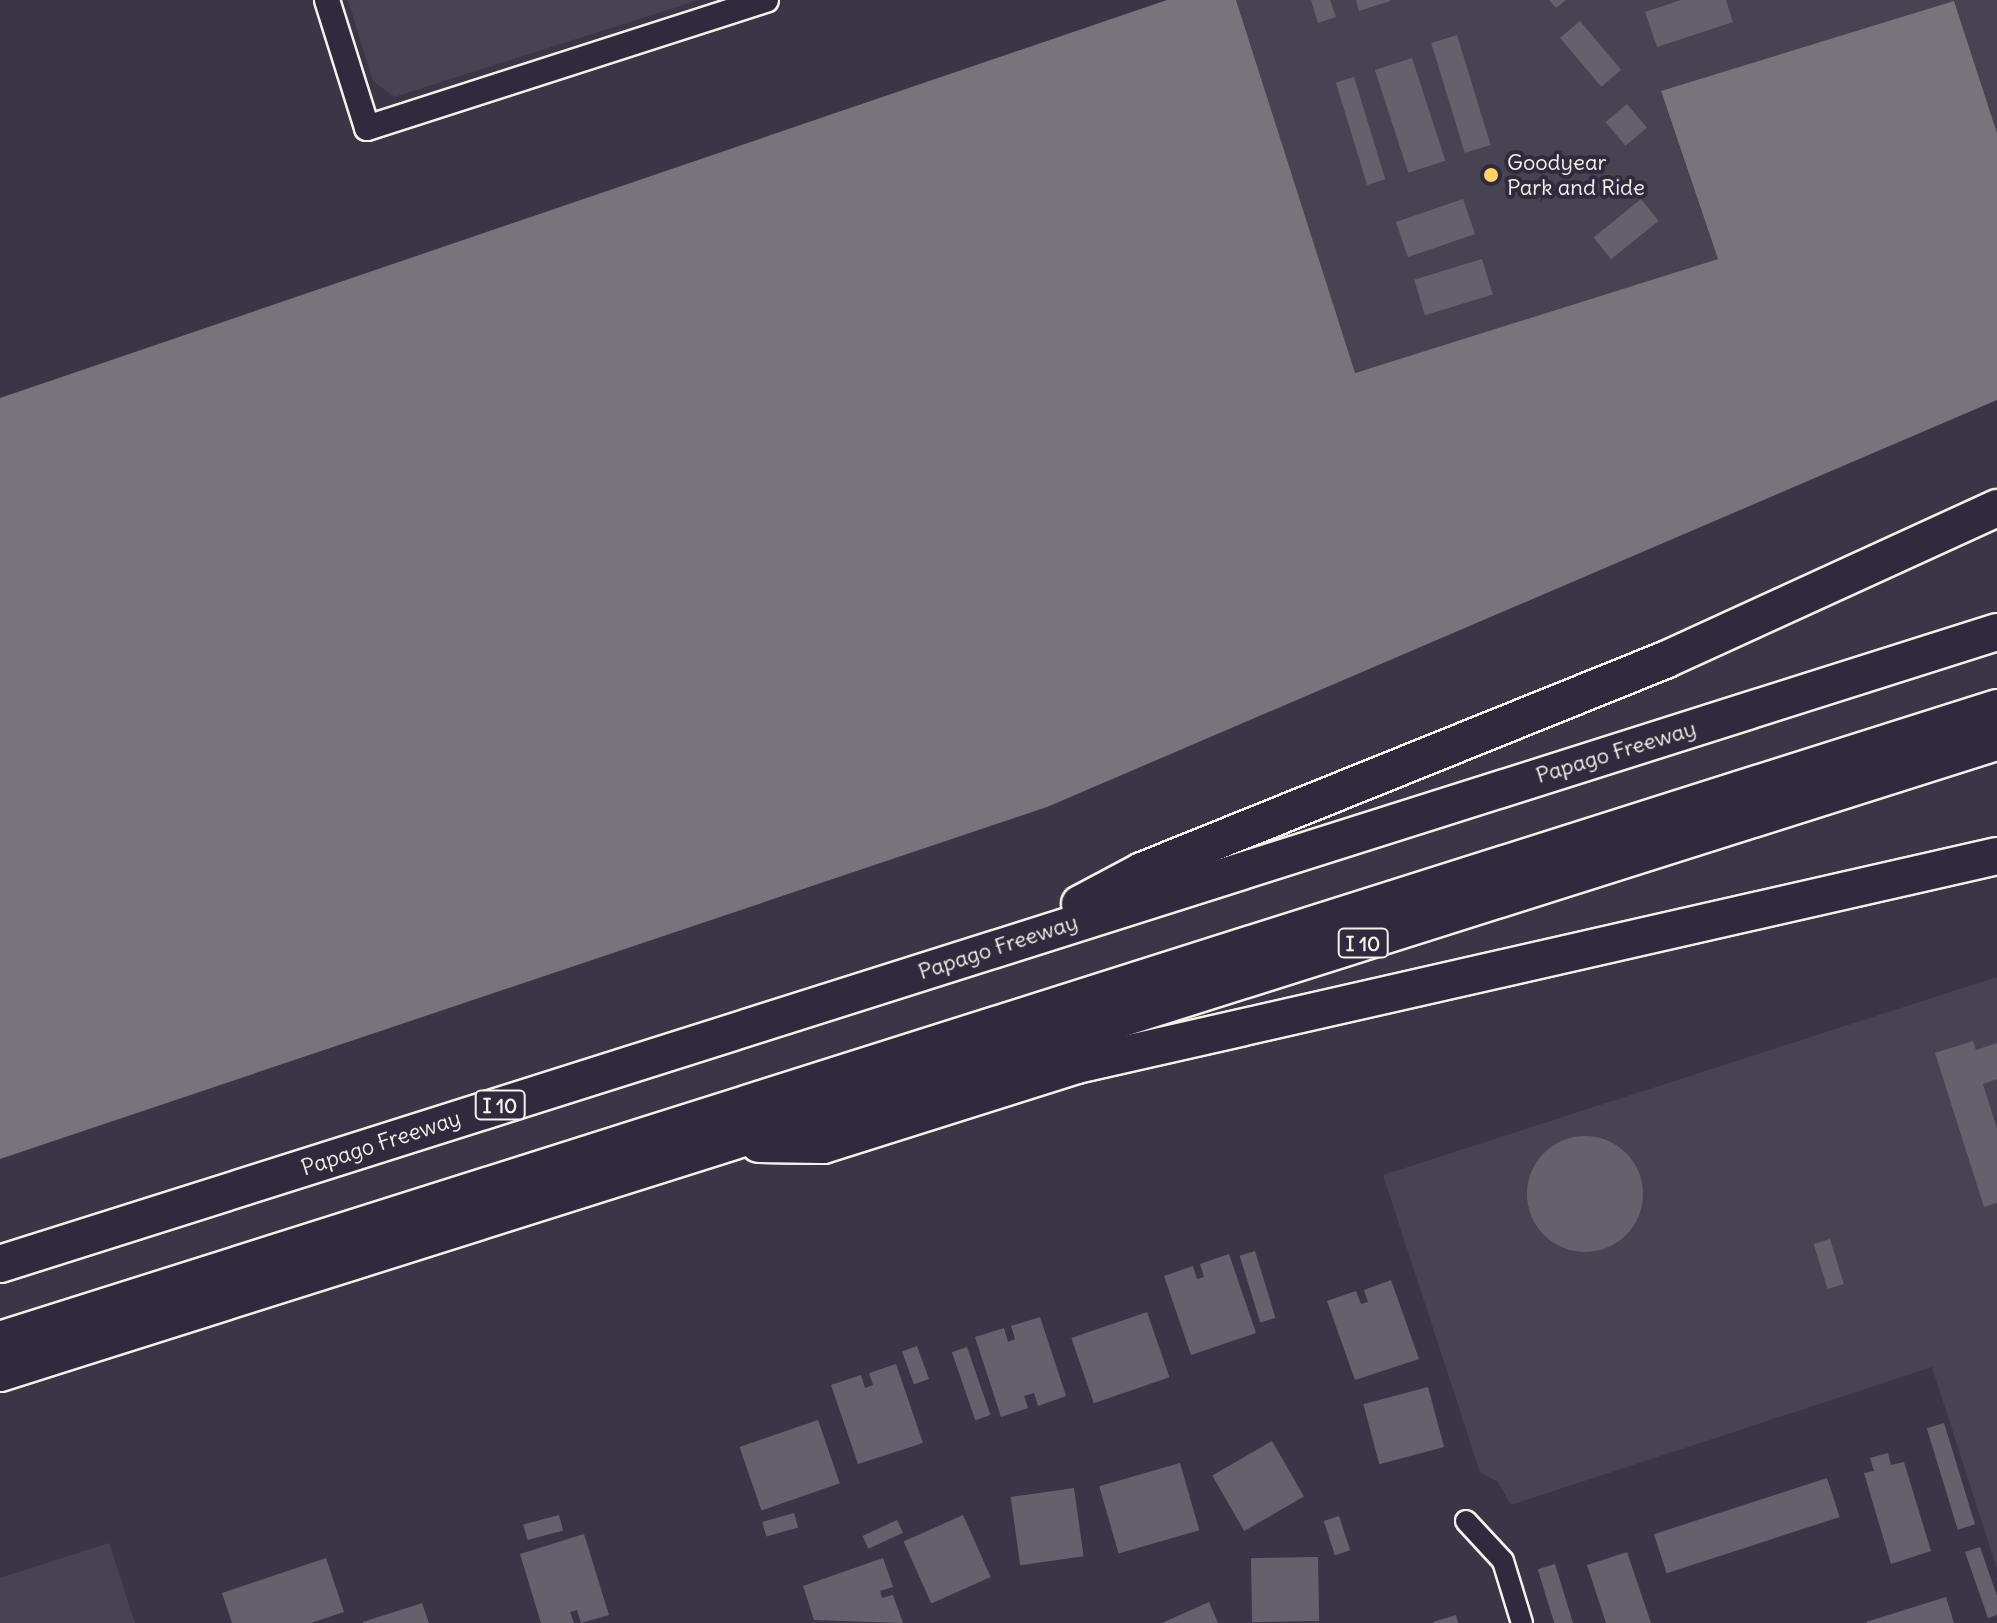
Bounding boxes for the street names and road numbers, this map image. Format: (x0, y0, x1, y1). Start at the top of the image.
street label: Papago Freeway (1533, 715, 1699, 789)
street label: Papago Freeway (915, 909, 1081, 985)
road number: I 10 (1337, 927, 1389, 959)
road number: I 10 (474, 1089, 526, 1121)
street label: Papago Freeway (298, 1105, 464, 1181)

